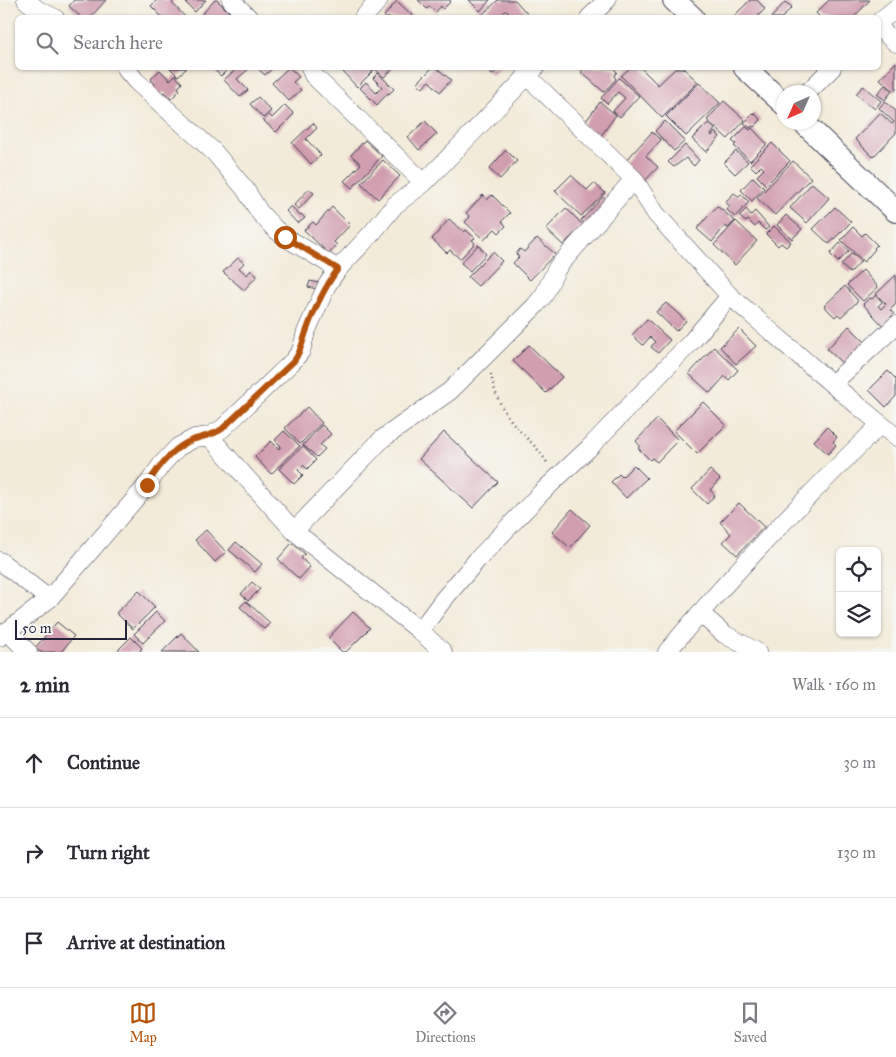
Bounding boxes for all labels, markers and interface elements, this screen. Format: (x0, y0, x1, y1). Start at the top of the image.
search box (15, 15, 881, 70)
icon: search (33, 29, 61, 57)
text: Search here (73, 31, 163, 54)
north arrow (776, 85, 821, 130)
route start (274, 226, 297, 249)
route end (136, 474, 159, 497)
map controls (836, 547, 881, 637)
button: locate (836, 547, 881, 592)
button: layers (836, 592, 881, 637)
scale bar (15, 617, 128, 640)
text: 50 m (22, 620, 51, 637)
text: 2 min (20, 672, 70, 698)
text: Walk · 160 m (792, 675, 876, 694)
icon: ahead (20, 749, 48, 777)
text: Continue (67, 751, 140, 774)
text: 30 m (843, 753, 876, 772)
icon: right (20, 839, 48, 867)
text: Turn right (67, 841, 150, 864)
text: 130 m (837, 843, 876, 862)
icon: arrive (20, 929, 48, 957)
text: Arrive at destination (67, 931, 225, 954)
tab: Map (129, 999, 157, 1046)
tab: Directions (415, 999, 476, 1046)
tab: Saved (734, 999, 767, 1046)

